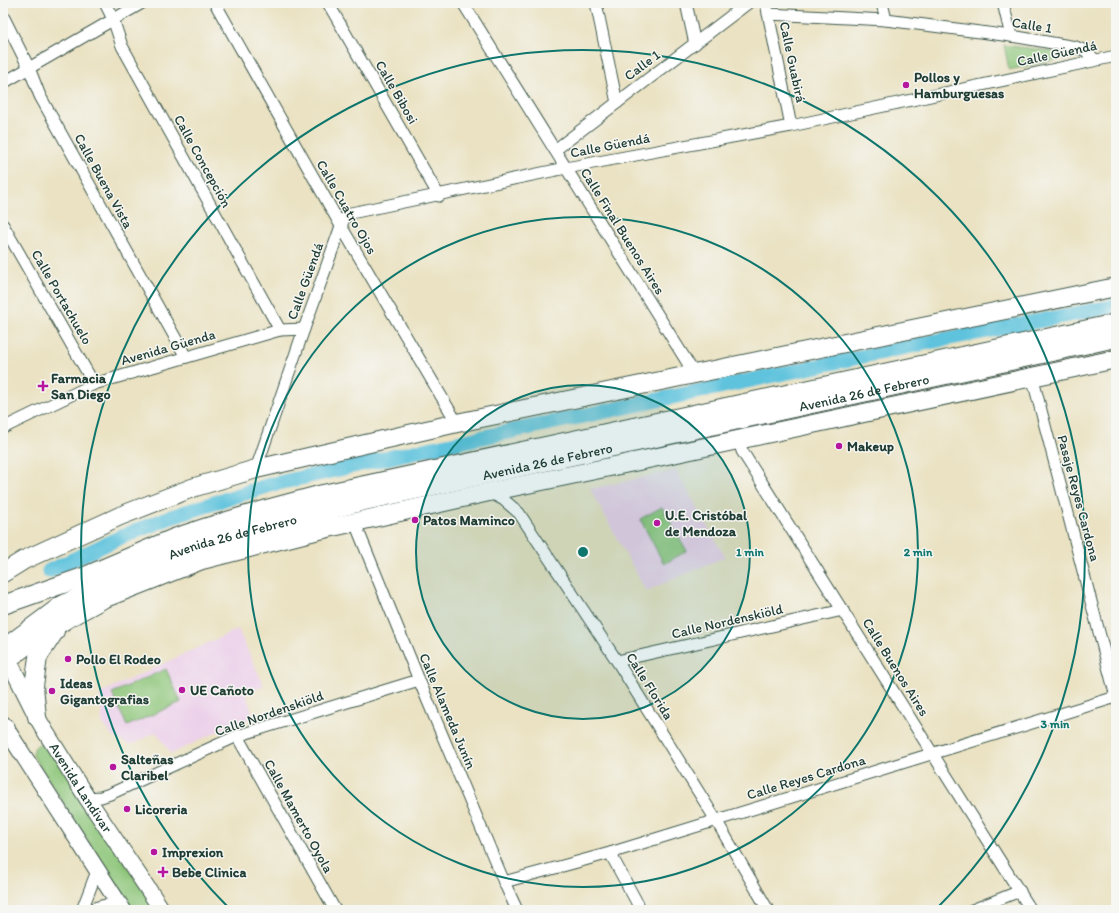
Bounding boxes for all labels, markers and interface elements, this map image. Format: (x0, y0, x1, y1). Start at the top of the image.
street label: Calle 1 (1011, 14, 1054, 37)
street label: Calle Guabirá (776, 20, 810, 105)
street label: Calle Güendá (1016, 37, 1099, 70)
street label: Calle 1 (621, 46, 664, 84)
street label: Calle Bibosi (372, 57, 422, 127)
place label: Pollos y Hamburguesas (914, 69, 1004, 102)
marker: Pollos y Hamburguesas (901, 80, 911, 90)
street label: Calle Concepción (170, 112, 235, 211)
street label: Calle Güendá (569, 129, 652, 162)
street label: Calle Buena Vista (70, 131, 137, 232)
street label: Calle Cuatro Ojos (313, 157, 380, 257)
street label: Calle Final Buenos Aires (577, 165, 668, 298)
street label: Calle Güendá (284, 239, 328, 322)
street label: Calle Portachuelo (28, 247, 96, 348)
street label: Avenida Güenda (119, 326, 217, 369)
place label: Farmacia San Diego (51, 370, 111, 403)
street label: Avenida 26 de Febrero (798, 371, 931, 416)
marker: Farmacia San Diego (38, 381, 48, 391)
street label: Pasaje Reyes Cardona (1053, 433, 1104, 563)
place label: Makeup (847, 438, 894, 455)
street label: Avenida 26 de Febrero (481, 439, 614, 484)
marker: Makeup (834, 441, 844, 451)
place label: U.E. Cristóbal de Mendoza (665, 507, 748, 540)
street label: Avenida 26 de Febrero (166, 511, 299, 564)
place label: Patos Maminco (423, 512, 515, 529)
marker: Patos Maminco (410, 515, 420, 525)
marker: U.E. Cristóbal de Mendoza (652, 518, 662, 528)
centre of rings (576, 545, 590, 559)
text: 1 min (736, 545, 765, 559)
text: 2 min (904, 545, 933, 559)
street label: Calle Nordenskiöld (670, 600, 785, 643)
street label: Calle Buenos Aires (859, 615, 933, 719)
street label: Calle Florida (622, 650, 677, 723)
place label: Pollo El Rodeo (76, 651, 161, 668)
street label: Calle Alameda Junín (415, 651, 480, 772)
marker: Pollo El Rodeo (63, 654, 73, 664)
place label: Ideas Gigantografias (60, 675, 149, 708)
place label: UE Cañoto (190, 682, 254, 699)
marker: UE Cañoto (177, 685, 187, 695)
marker: Ideas Gigantografias (47, 686, 57, 696)
street label: Calle Nordenskiöld (213, 687, 326, 740)
text: 3 min (1041, 717, 1070, 731)
street label: Avenida Landivar (45, 740, 116, 836)
place label: Salteñas Claribel (121, 751, 174, 784)
street label: Calle Reyes Cardona (745, 751, 868, 804)
street label: Calle Mamerto Oyola (260, 756, 337, 877)
marker: Salteñas Claribel (108, 762, 118, 772)
place label: Licoreria (135, 801, 187, 818)
marker: Licoreria (122, 804, 132, 814)
place label: Imprexion (162, 844, 224, 861)
marker: Imprexion (149, 847, 159, 857)
place label: Bebe Clinica (172, 864, 246, 881)
marker: Bebe Clinica (157, 866, 169, 878)

